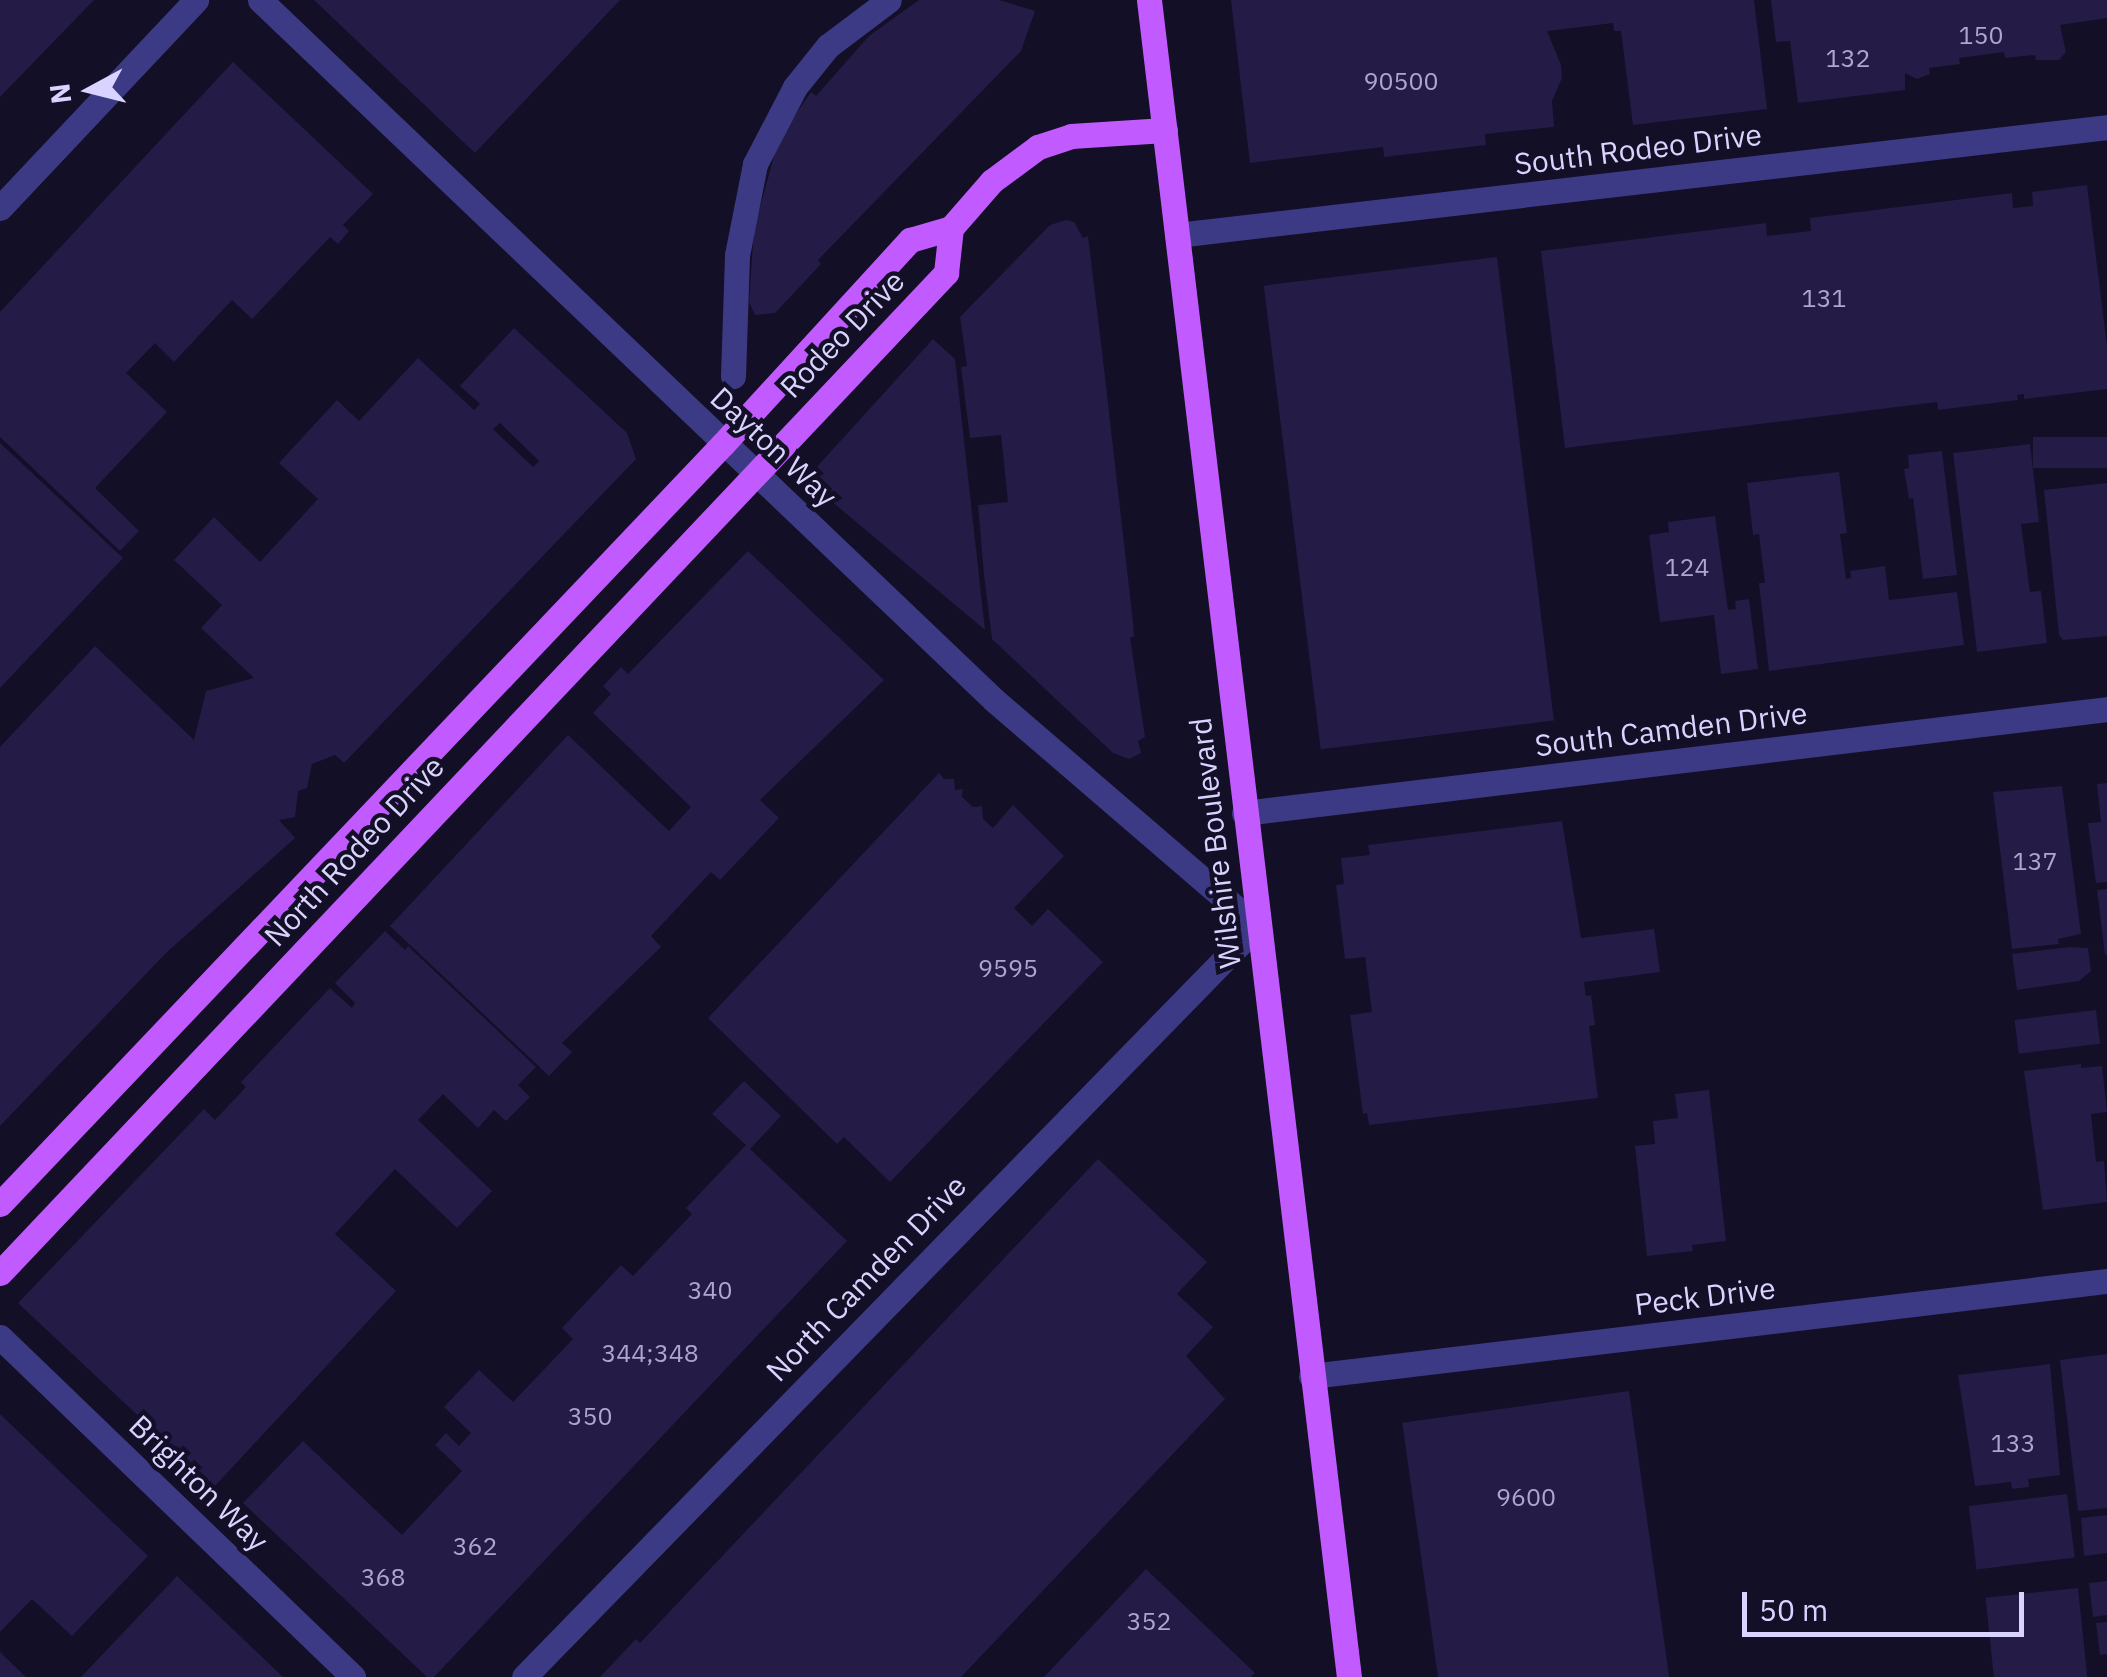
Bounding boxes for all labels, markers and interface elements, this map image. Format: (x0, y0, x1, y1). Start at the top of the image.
house number: 150 (1959, 20, 2003, 50)
north arrow (40, 40, 140, 140)
house number: 132 (1826, 43, 1870, 73)
house number: 90500 (1364, 66, 1438, 96)
text: N (40, 81, 79, 106)
street label: South Rodeo Drive (1512, 116, 1764, 182)
street label: Rodeo Drive (772, 263, 912, 405)
house number: 131 (1802, 283, 1846, 313)
street label: Dayton Way (703, 379, 845, 515)
house number: 124 (1665, 552, 1709, 582)
street label: South Camden Drive (1533, 694, 1809, 764)
street label: Wilshire Boulevard (1182, 715, 1248, 971)
street label: North Rodeo Drive (257, 749, 451, 953)
house number: 137 (2013, 846, 2057, 876)
house number: 9595 (978, 953, 1038, 983)
street label: North Camden Drive (758, 1168, 974, 1388)
street label: Peck Drive (1633, 1270, 1777, 1322)
house number: 340 (688, 1275, 732, 1305)
house number: 344;348 (601, 1338, 699, 1368)
house number: 350 (568, 1401, 612, 1431)
street label: Brighton Way (122, 1408, 276, 1558)
house number: 133 (1991, 1428, 2035, 1458)
house number: 9600 (1496, 1482, 1556, 1512)
house number: 362 (453, 1531, 497, 1561)
house number: 368 (361, 1562, 405, 1592)
scale bar (1747, 1572, 2030, 1634)
text: 50 m (1759, 1590, 1828, 1629)
house number: 352 (1127, 1606, 1171, 1636)

